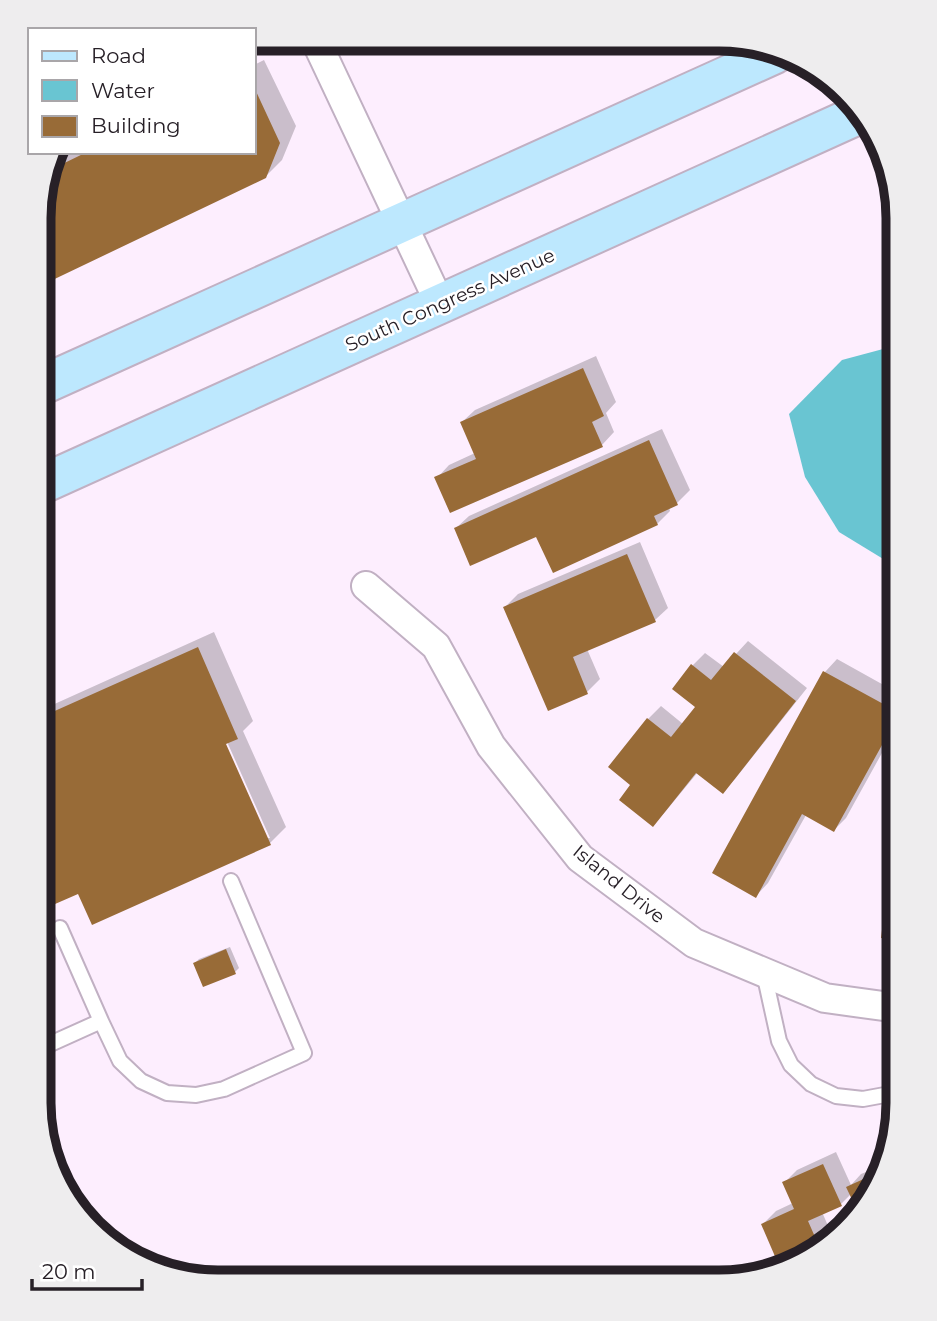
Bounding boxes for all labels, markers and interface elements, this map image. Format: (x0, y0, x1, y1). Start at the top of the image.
legend (28, 28, 256, 154)
text: Road (91, 43, 146, 68)
text: Water (91, 78, 155, 103)
text: Building (91, 113, 181, 138)
street label: South Congress Avenue (342, 243, 558, 357)
street label: Island Drive (568, 840, 670, 928)
scale bar (32, 1248, 142, 1292)
text: 20 m (42, 1259, 96, 1284)

